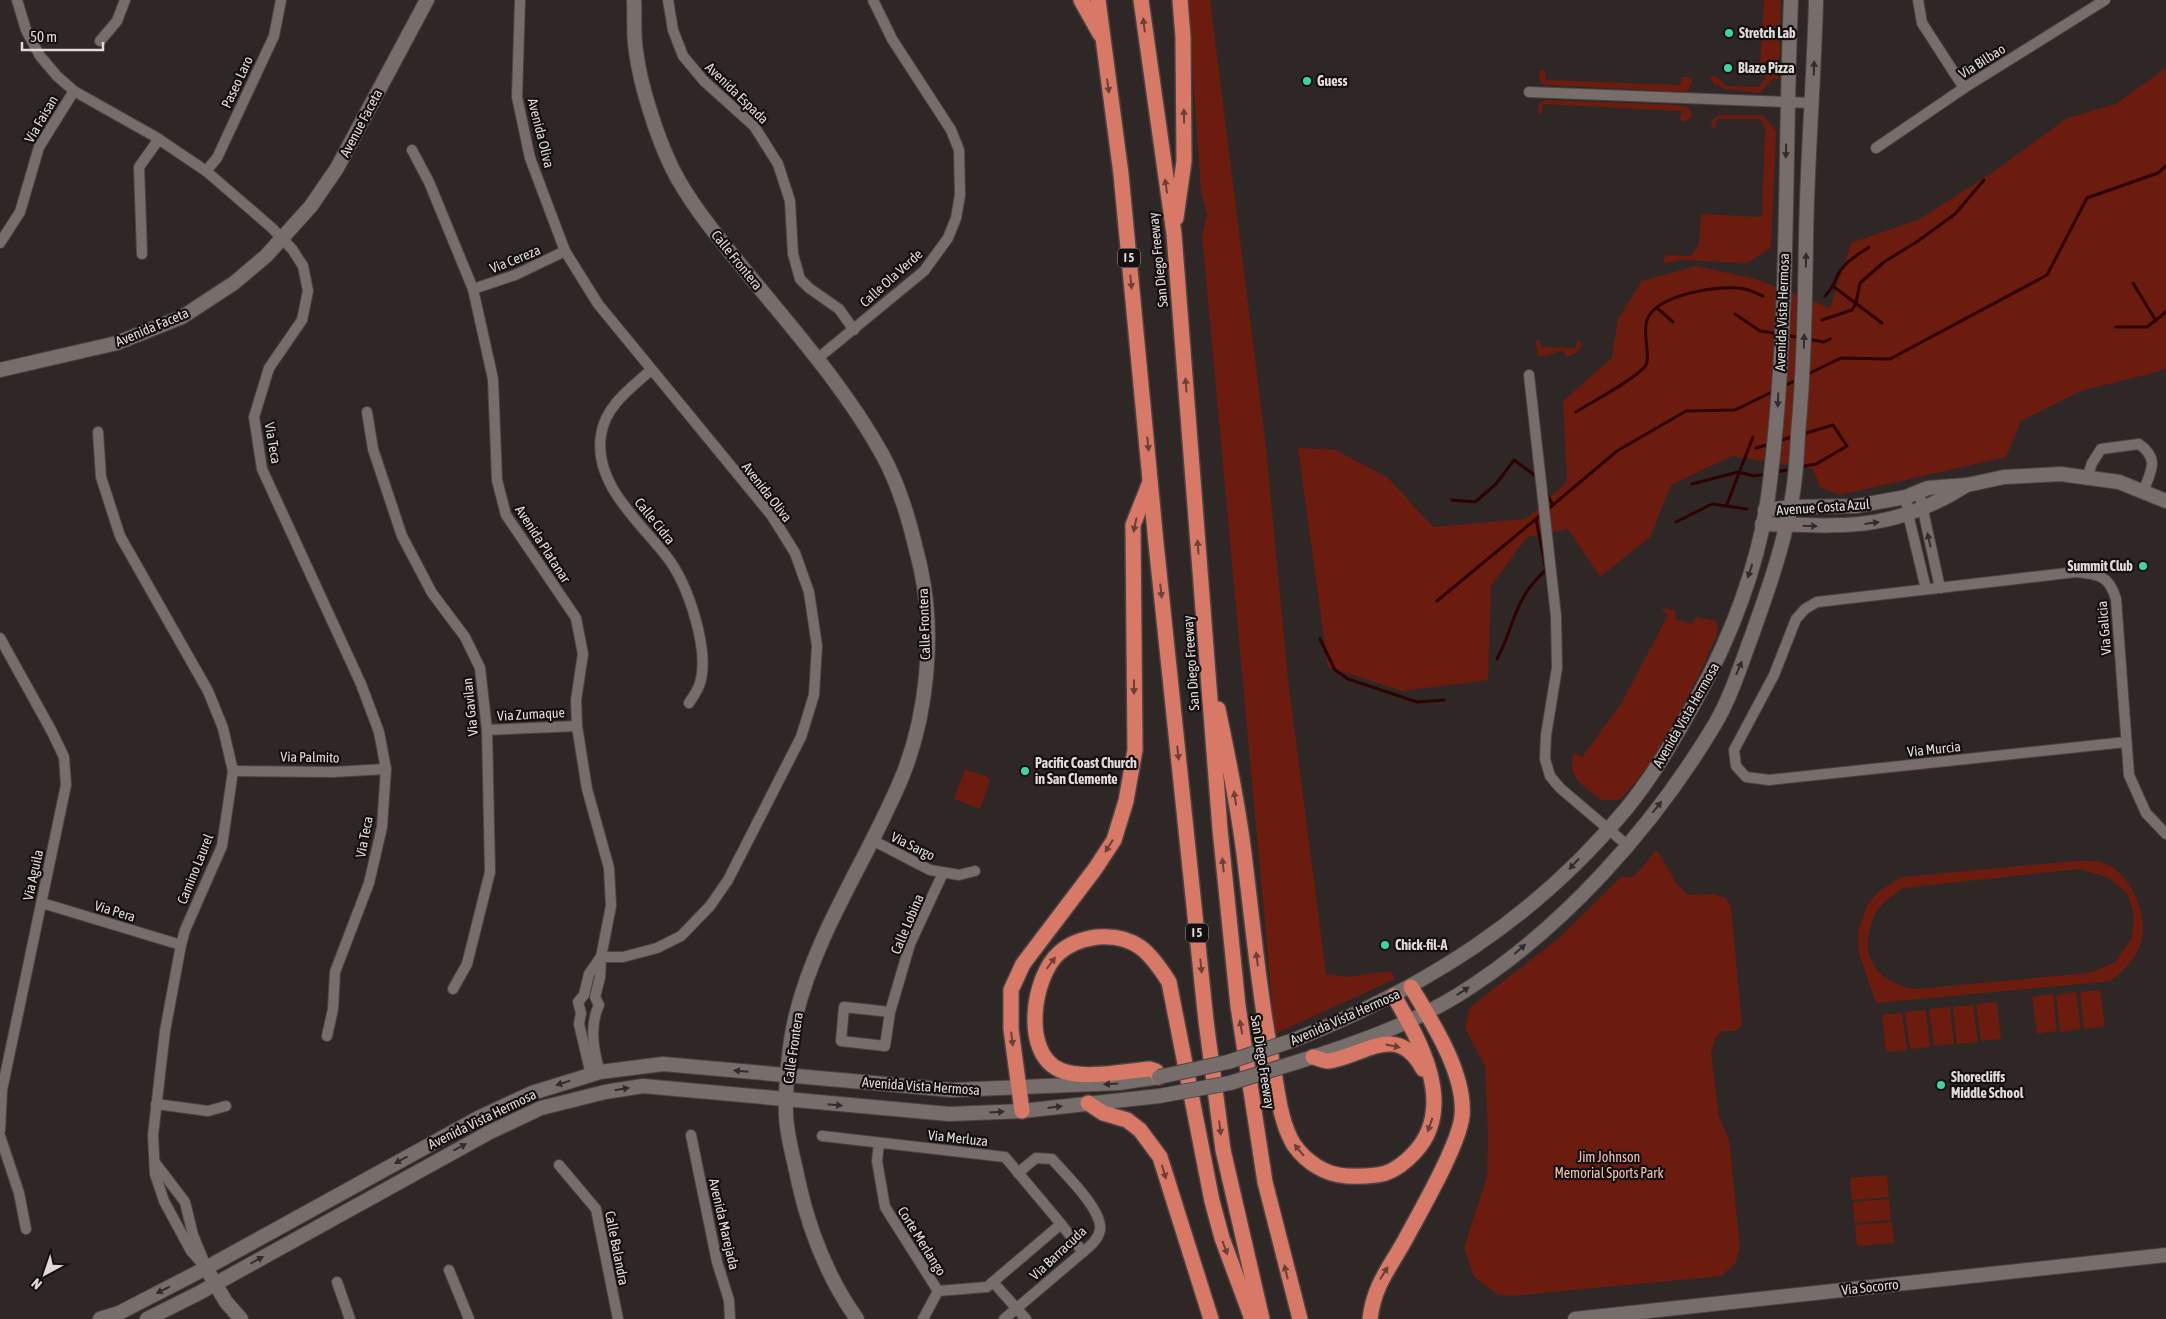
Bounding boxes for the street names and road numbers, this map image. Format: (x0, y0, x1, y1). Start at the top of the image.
street label: Via Bilbao (1956, 40, 2008, 82)
street label: Paseo Laro (218, 53, 256, 111)
street label: Avenida Espada (702, 59, 772, 127)
street label: Avenue Faceta (336, 86, 386, 160)
street label: Via Faisan (21, 93, 61, 145)
street label: Avenida Oliva (525, 97, 557, 169)
street label: San Diego Freeway (1145, 212, 1171, 308)
street label: Calle Frontera (708, 227, 766, 293)
street label: Via Cereza (487, 242, 543, 276)
street label: Calle Ola Verde (856, 246, 926, 310)
road number: I 5 (1118, 248, 1140, 268)
street label: Avenida Vista Hermosa (1772, 253, 1792, 371)
street label: Avenida Faceta (113, 304, 191, 350)
street label: Via Teca (261, 421, 285, 465)
street label: Avenida Oliva (739, 459, 795, 525)
street label: Calle Cidra (632, 495, 678, 547)
street label: Avenue Costa Azul (1776, 496, 1870, 518)
street label: Avenida Platanar (512, 502, 574, 586)
street label: Calle Frontera (915, 588, 933, 660)
street label: Via Galicia (2094, 600, 2114, 656)
street label: San Diego Freeway (1180, 615, 1202, 711)
street label: Avenida Vista Hermosa (1650, 660, 1722, 770)
street label: Via Gavilan (459, 677, 481, 737)
street label: Via Zumaque (497, 704, 565, 724)
street label: Via Murcia (1906, 738, 1962, 760)
street label: Via Palmito (280, 748, 340, 766)
street label: Via Teca (352, 815, 376, 859)
street label: Via Sargo (888, 829, 938, 863)
street label: Camino Laurel (174, 831, 216, 906)
street label: Via Aguila (20, 848, 46, 902)
street label: Calle Lobina (887, 892, 927, 956)
street label: Via Pera (93, 897, 137, 925)
road number: I 5 (1186, 924, 1208, 942)
street label: Avenida Vista Hermosa (1288, 986, 1402, 1048)
street label: Calle Frontera (780, 1011, 806, 1085)
street label: San Diego Freeway (1248, 1014, 1278, 1111)
street label: Avenida Vista Hermosa (862, 1074, 980, 1098)
street label: Avenida Vista Hermosa (425, 1086, 539, 1152)
street label: Via Merluza (927, 1127, 989, 1149)
street label: Avenida Marejada (706, 1177, 742, 1271)
street label: Corte Merlango (894, 1204, 950, 1278)
street label: Calle Balandra (602, 1209, 632, 1287)
street label: Via Barracuda (1026, 1223, 1090, 1283)
street label: Via Socorro (1841, 1276, 1899, 1298)

